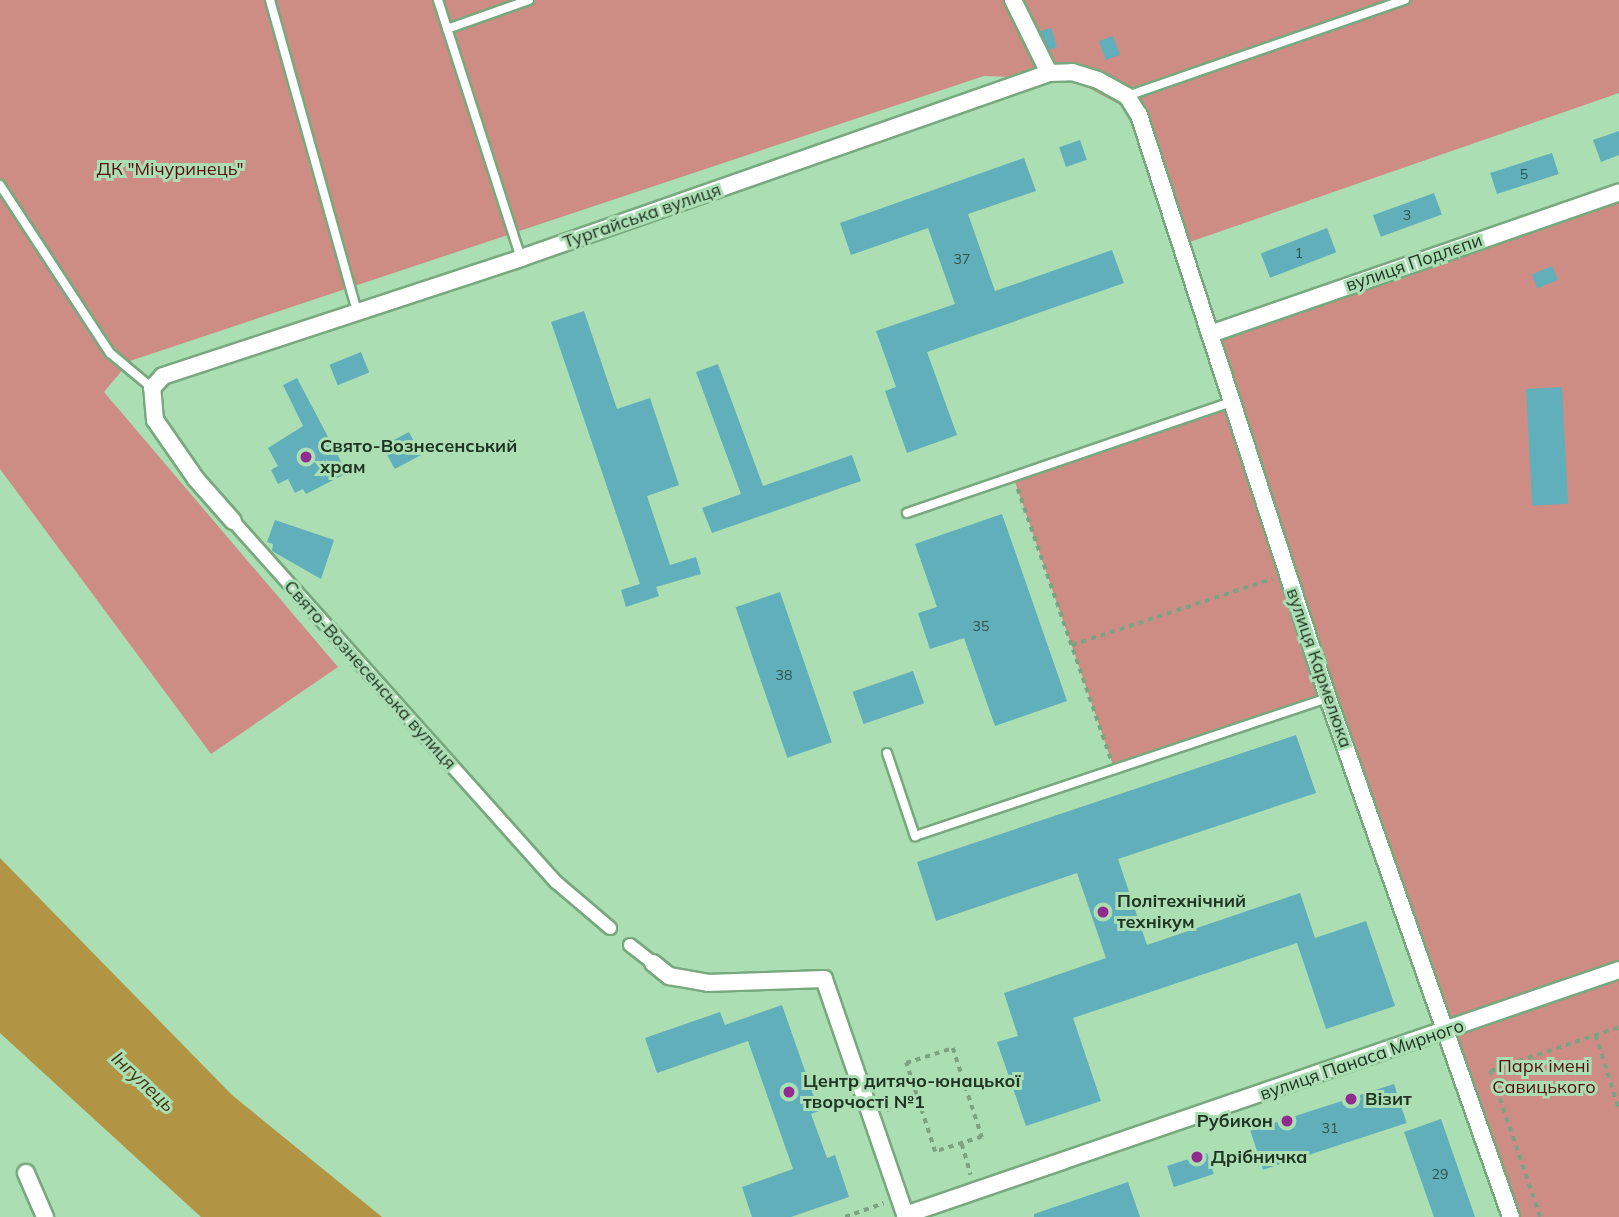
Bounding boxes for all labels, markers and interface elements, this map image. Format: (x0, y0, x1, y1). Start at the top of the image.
park label: ДК "Мічуринець" (96, 158, 244, 180)
house number: 5 (1520, 166, 1528, 182)
street label: Тургайська вулиця (560, 179, 724, 253)
house number: 3 (1403, 207, 1411, 223)
street label: вулиця Подлєпи (1343, 230, 1485, 296)
house number: 1 (1295, 245, 1303, 261)
house number: 37 (954, 251, 970, 267)
place label: Свято-Вознесенський храм (320, 436, 517, 478)
marker: Свято-Вознесенський храм (298, 449, 314, 465)
street label: Свято-Вознесенська вулиця (279, 576, 461, 774)
street label: вулиця Кармелюка (1282, 585, 1356, 751)
house number: 35 (973, 618, 989, 634)
house number: 38 (776, 667, 792, 683)
place label: Політехнічний технікум (1117, 891, 1246, 934)
marker: Політехнічний технікум (1095, 904, 1111, 920)
street label: вулиця Панаса Мирного (1257, 1015, 1467, 1105)
water label: Інгулець (107, 1047, 179, 1117)
park label: Парк імені Савицького (1492, 1056, 1596, 1098)
place label: Центр дитячо-юнацької творчості №1 (803, 1071, 1020, 1114)
marker: Центр дитячо-юнацької творчості №1 (781, 1084, 797, 1100)
place label: Візит (1365, 1088, 1412, 1110)
marker: Візит (1343, 1091, 1359, 1107)
place label: Рубикон (1197, 1110, 1273, 1132)
marker: Рубикон (1279, 1113, 1295, 1129)
house number: 31 (1322, 1120, 1338, 1136)
place label: Дрібничка (1211, 1146, 1307, 1168)
marker: Дрібничка (1189, 1149, 1205, 1165)
house number: 29 (1432, 1166, 1448, 1182)

